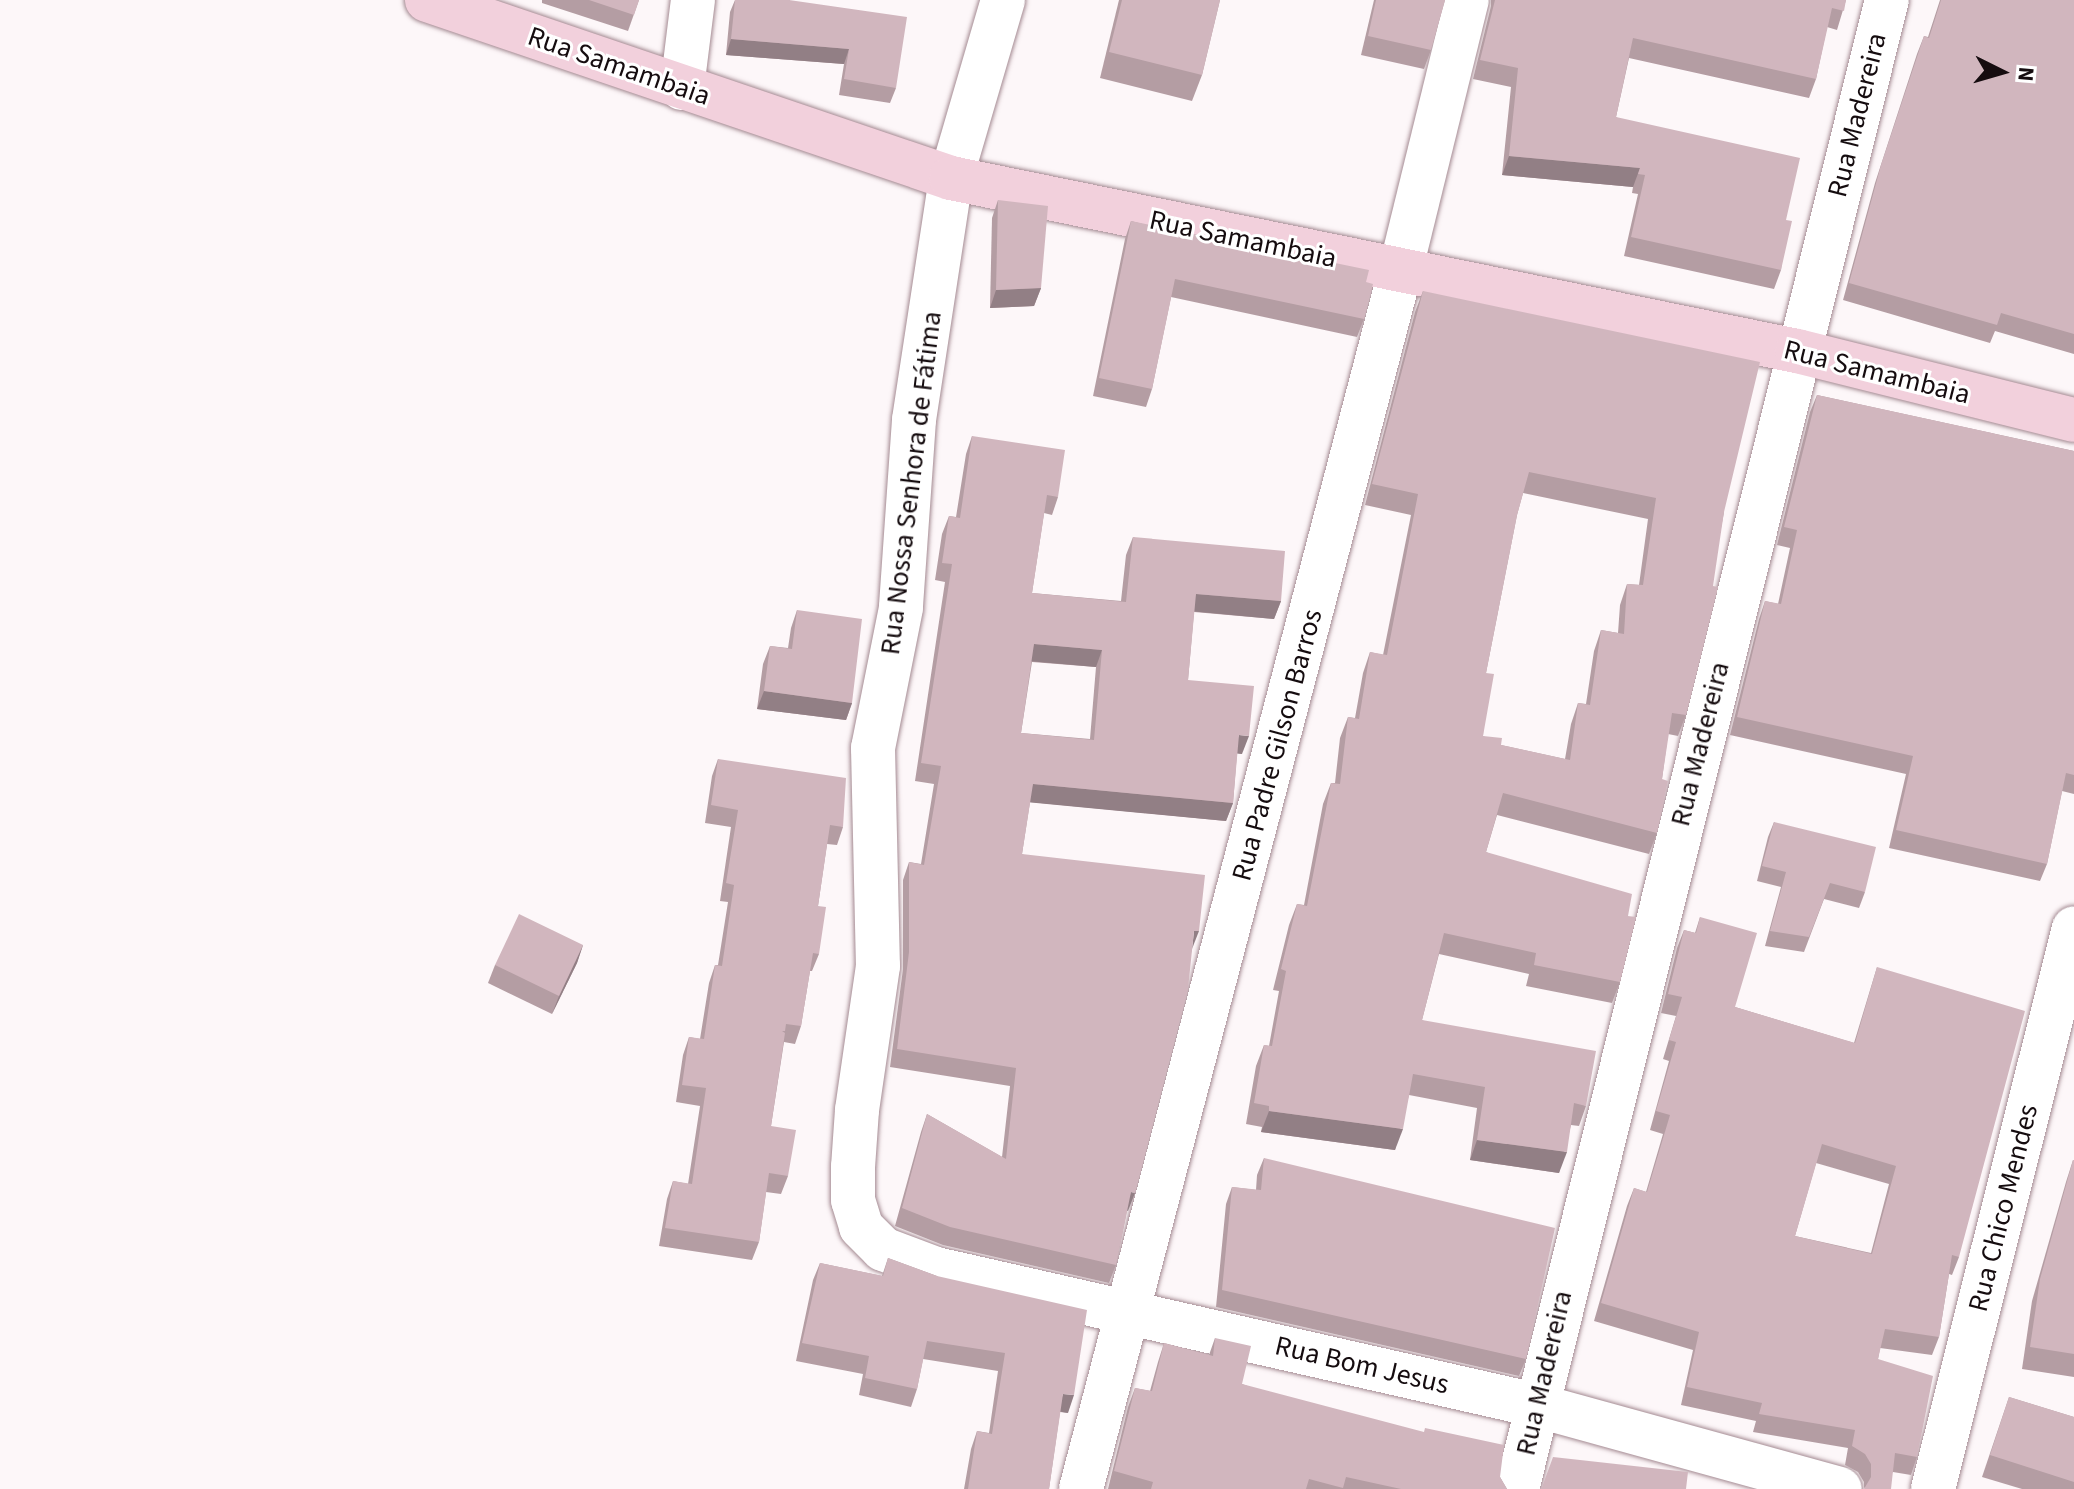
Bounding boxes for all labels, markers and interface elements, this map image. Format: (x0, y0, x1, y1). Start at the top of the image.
street label: Rua Samambaia (523, 19, 715, 113)
street label: Rua Madereira (1820, 29, 1894, 201)
north arrow (1962, 32, 2042, 112)
text: N (2009, 65, 2042, 83)
street label: Rua Samambaia (1146, 203, 1340, 275)
street label: Rua Nossa Senhora de Fátima (873, 309, 949, 657)
street label: Rua Samambaia (1780, 333, 1974, 411)
street label: Rua Padre Gilson Barros (1225, 606, 1329, 884)
street label: Rua Madereira (1663, 658, 1737, 830)
street label: Rua Chico Mendes (1961, 1101, 2045, 1315)
street label: Rua Madereira (1509, 1287, 1579, 1459)
street label: Rua Bom Jesus (1272, 1329, 1452, 1401)

